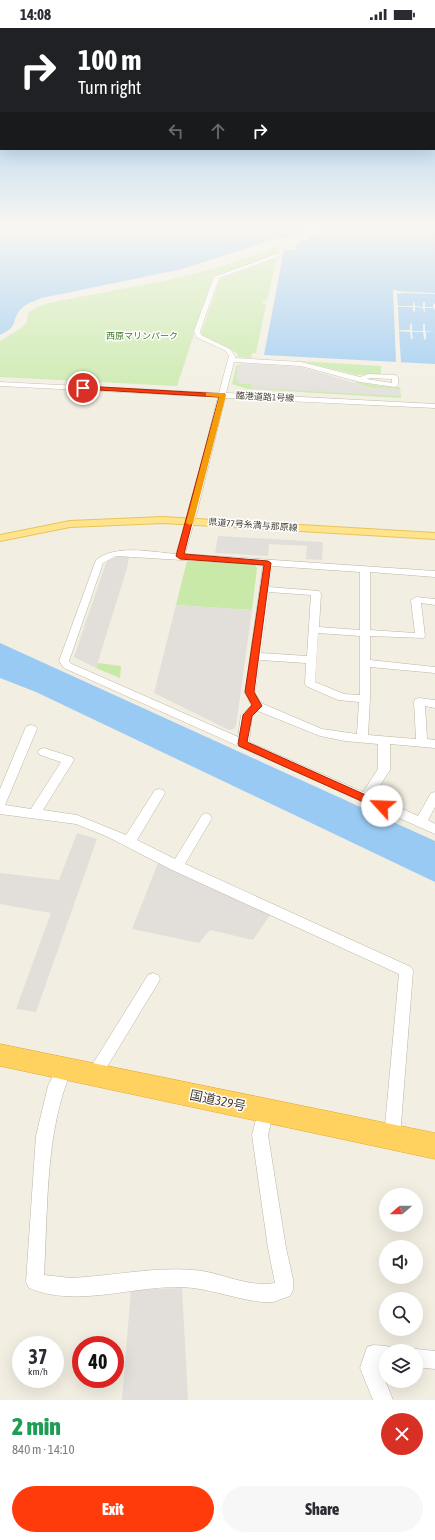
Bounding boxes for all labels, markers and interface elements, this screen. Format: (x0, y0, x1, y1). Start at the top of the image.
text: 14:08 (20, 6, 51, 23)
icon: right (12, 44, 64, 96)
text: 100 m (78, 44, 141, 76)
text: Turn right (78, 77, 141, 98)
icon: left (165, 120, 187, 142)
icon: ahead (207, 120, 229, 142)
icon: right (249, 120, 271, 142)
park label: 西原マリンパーク (106, 331, 178, 341)
pin (66, 371, 100, 405)
icon: arrive (72, 377, 94, 399)
street label: 臨港道路1号線 (236, 390, 295, 404)
street label: 県道77号糸満与那原線 (208, 517, 299, 533)
position arrow (361, 785, 403, 827)
street label: 国道329号 (188, 1087, 248, 1114)
north arrow (379, 1188, 423, 1232)
map controls (379, 1188, 423, 1388)
button: sound (379, 1240, 423, 1284)
button: search (379, 1292, 423, 1336)
speed limit sign: 40 (72, 1336, 124, 1388)
button: layers (379, 1344, 423, 1388)
text: 37 (29, 1345, 47, 1368)
text: km/h (28, 1366, 48, 1377)
text: 2 min (12, 1413, 61, 1440)
button: close (381, 1413, 423, 1455)
text: 840 m · 14:10 (12, 1442, 75, 1457)
button: Exit (12, 1486, 214, 1532)
button: Share (222, 1486, 423, 1532)

